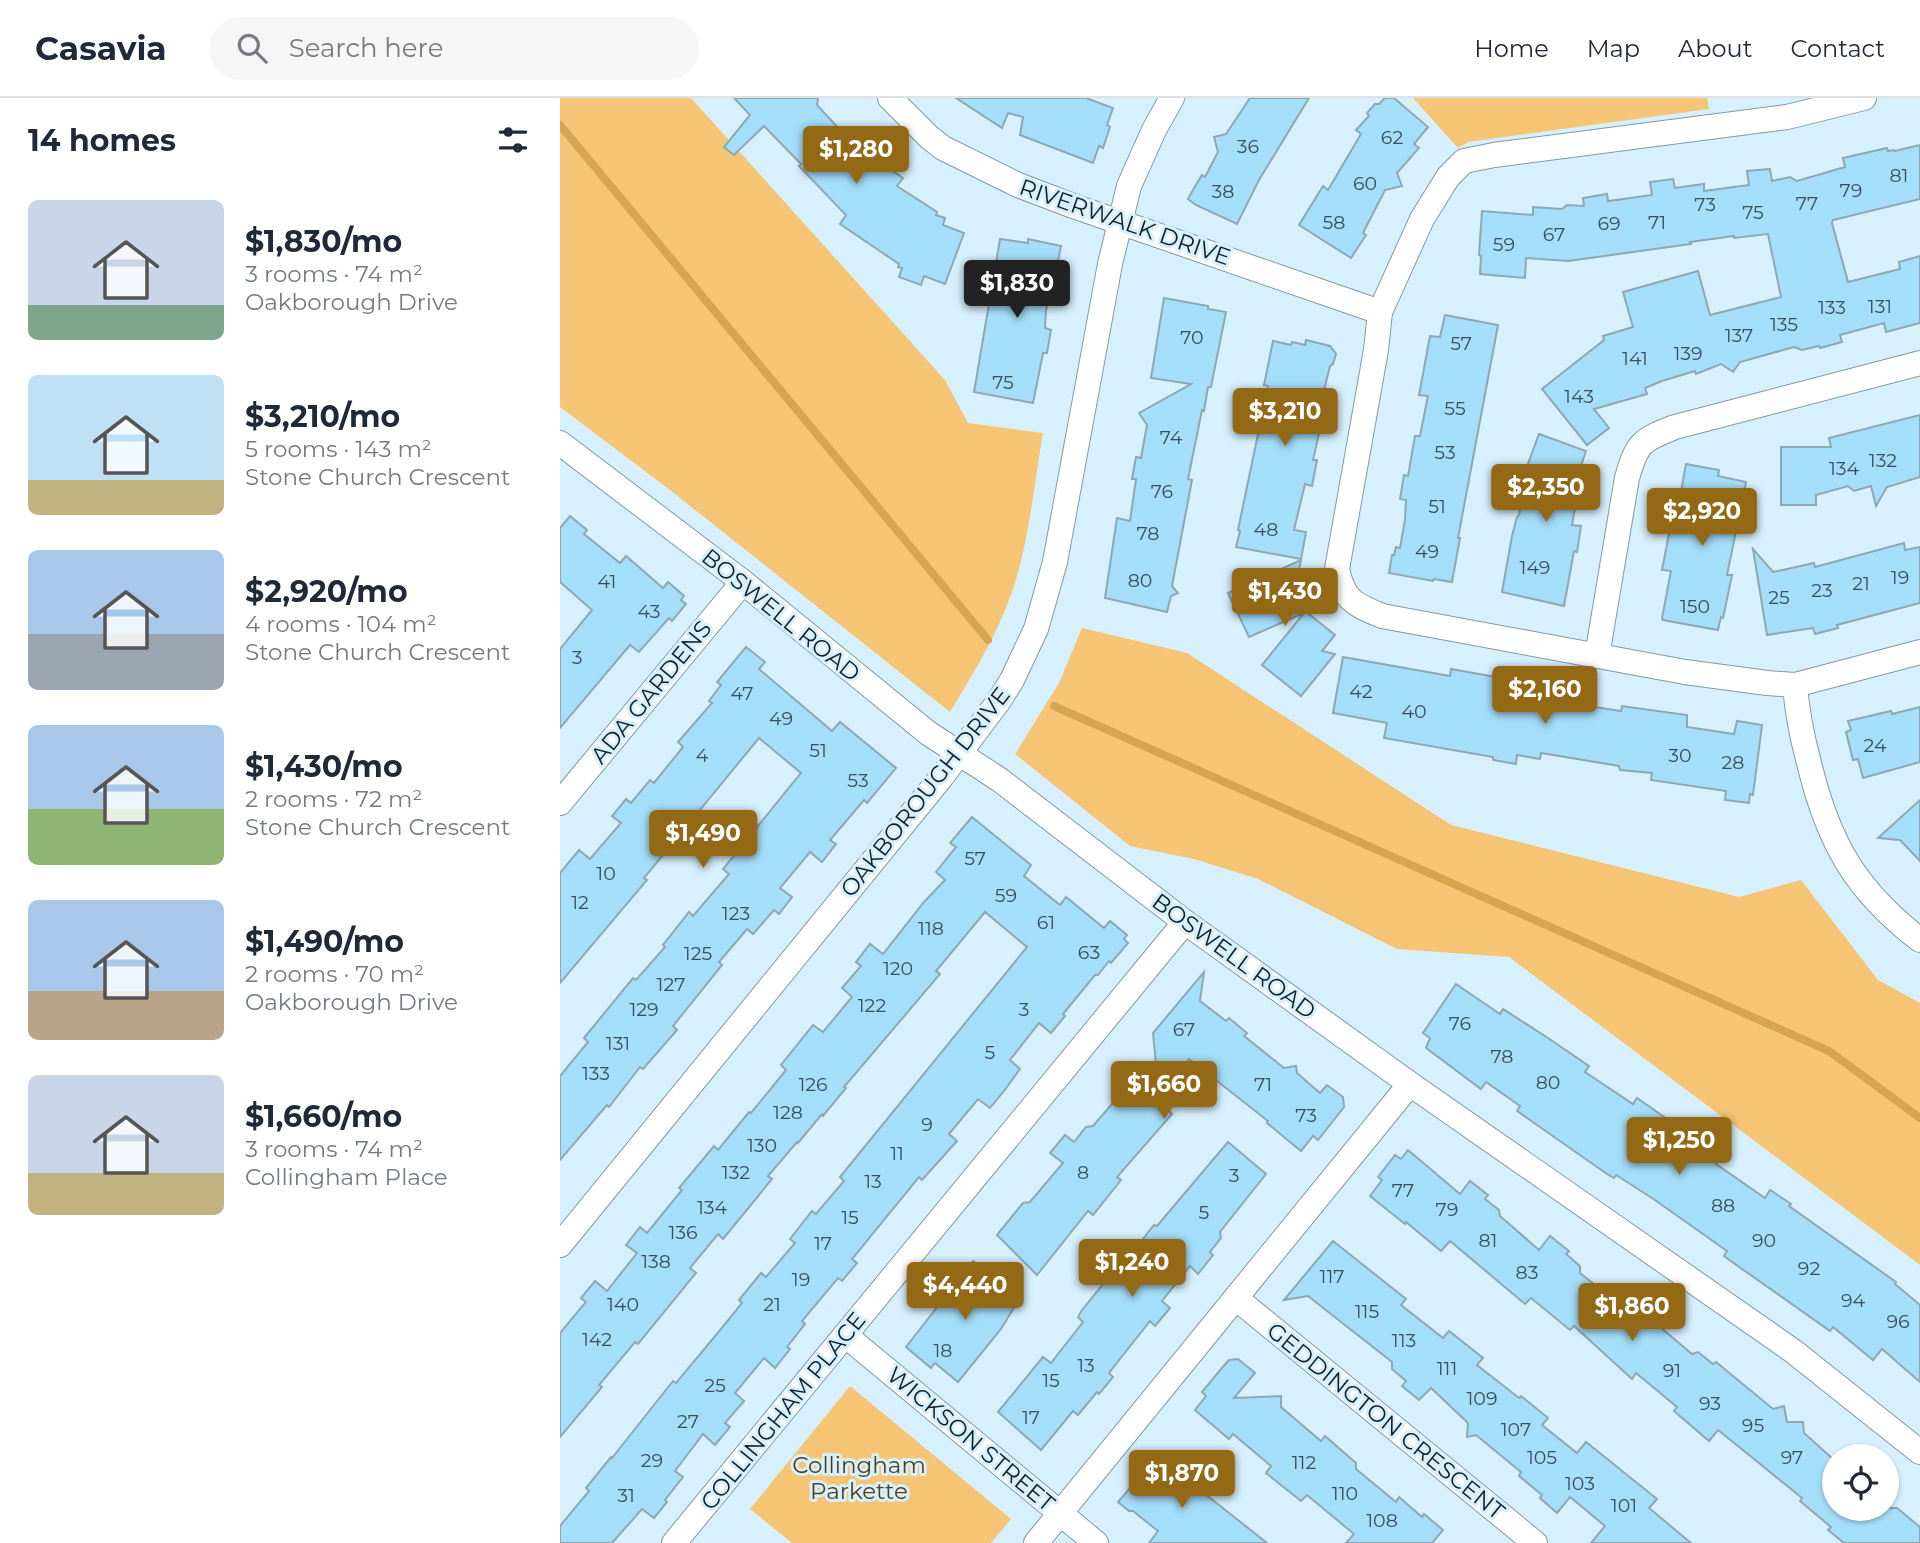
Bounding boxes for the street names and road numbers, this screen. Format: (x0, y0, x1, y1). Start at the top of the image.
street label: RIVERWALK DRIVE (1016, 173, 1234, 271)
street label: BOSWELL ROAD (696, 543, 866, 687)
street label: ADA GARDENS (585, 615, 717, 769)
street label: OAKBOROUGH DRIVE (834, 682, 1016, 902)
street label: BOSWELL ROAD (1147, 887, 1321, 1025)
street label: COLLINGHAM PLACE (695, 1306, 871, 1516)
street label: GEDDINGTON CRESCENT (1262, 1316, 1511, 1526)
street label: WICKSON STREET (881, 1361, 1061, 1518)

